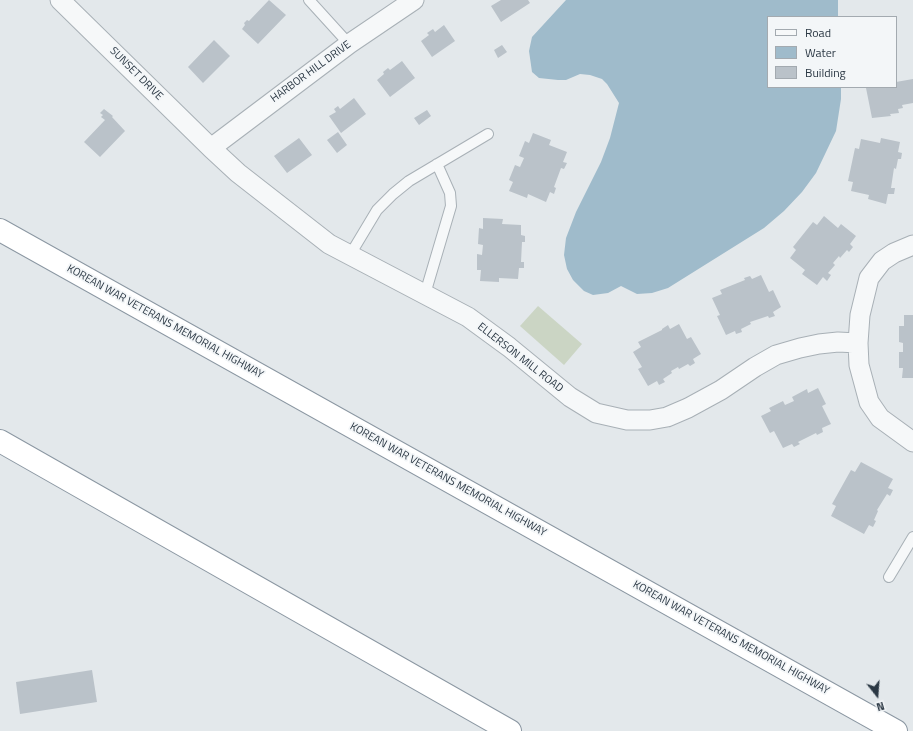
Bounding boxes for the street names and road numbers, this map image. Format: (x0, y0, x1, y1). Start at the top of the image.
street label: HARBOR HILL DRIVE (268, 38, 354, 106)
street label: SUNSET DRIVE (107, 45, 165, 103)
street label: KOREAN WAR VETERANS MEMORIAL HIGHWAY (64, 262, 266, 382)
street label: ELLERSON MILL ROAD (475, 320, 565, 396)
street label: KOREAN WAR VETERANS MEMORIAL HIGHWAY (347, 420, 549, 540)
street label: KOREAN WAR VETERANS MEMORIAL HIGHWAY (630, 578, 832, 698)

